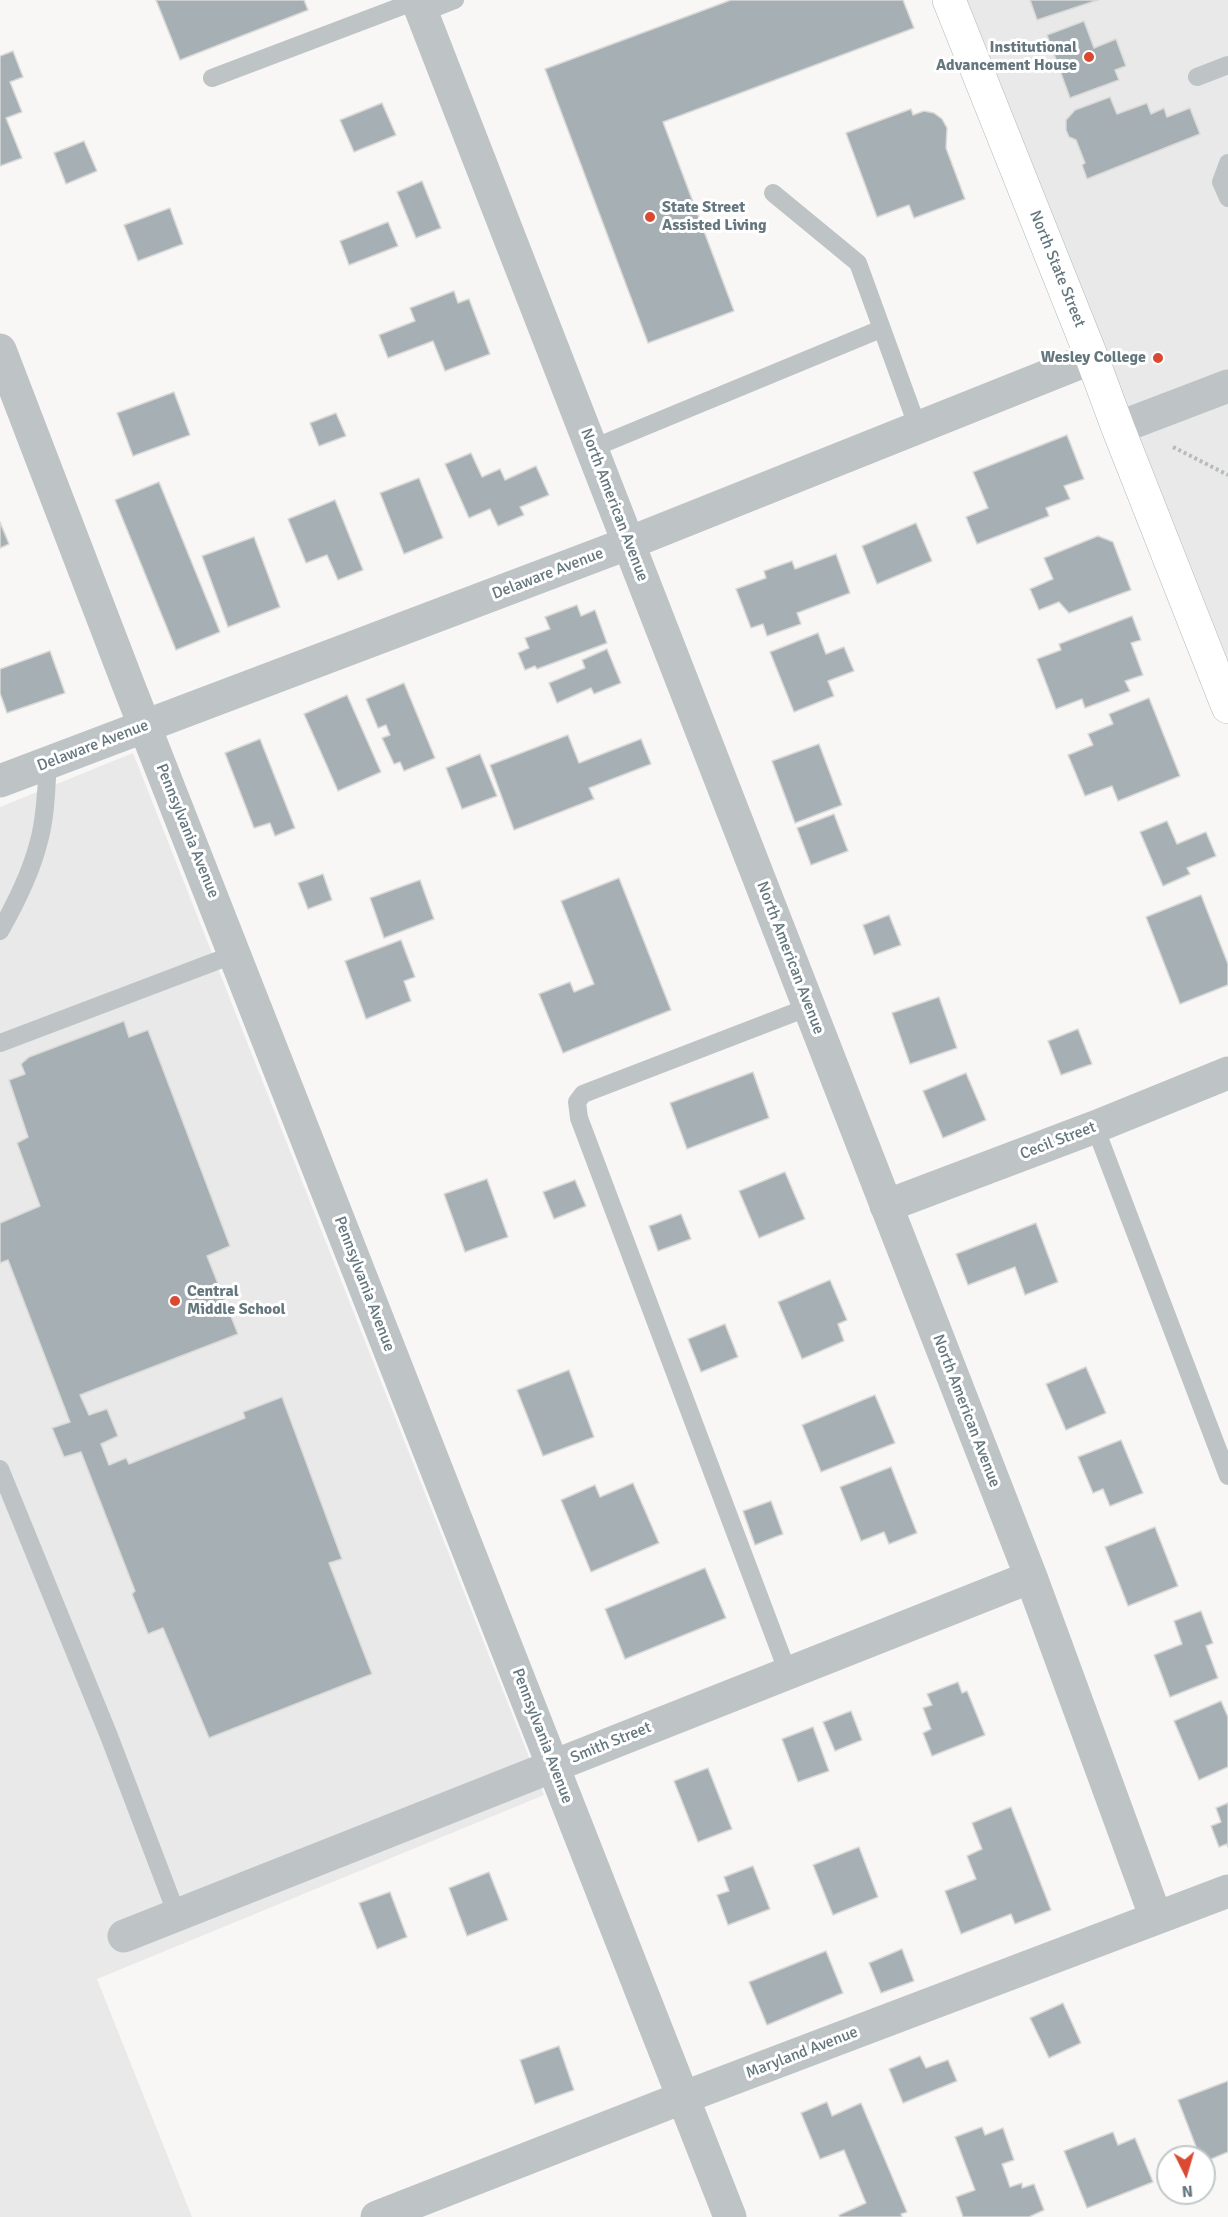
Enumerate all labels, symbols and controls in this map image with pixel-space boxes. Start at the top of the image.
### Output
place label: Institutional Advancement House [936,38,1077,76]
marker: Institutional Advancement House [1082,50,1096,64]
place label: State Street Assisted Living [662,198,766,236]
street label: North State Street [1025,208,1089,330]
marker: State Street Assisted Living [643,210,657,224]
place label: Wesley College [1041,348,1146,368]
marker: Wesley College [1151,351,1165,365]
street label: North American Avenue [576,426,652,584]
street label: Delaware Avenue [490,544,606,604]
street label: Delaware Avenue [35,716,151,776]
street label: Pennsylvania Avenue [151,761,223,901]
street label: North American Avenue [752,879,828,1037]
street label: Cecil Street [1017,1118,1099,1164]
street label: Pennsylvania Avenue [329,1214,399,1354]
place label: Central Middle School [187,1282,286,1320]
marker: Central Middle School [168,1294,182,1308]
street label: North American Avenue [928,1332,1004,1490]
street label: Pennsylvania Avenue [507,1666,577,1806]
street label: Smith Street [568,1718,654,1768]
street label: Maryland Avenue [743,2023,861,2083]
north arrow [1156,2145,1216,2205]
text: N [1181,2180,1194,2201]

